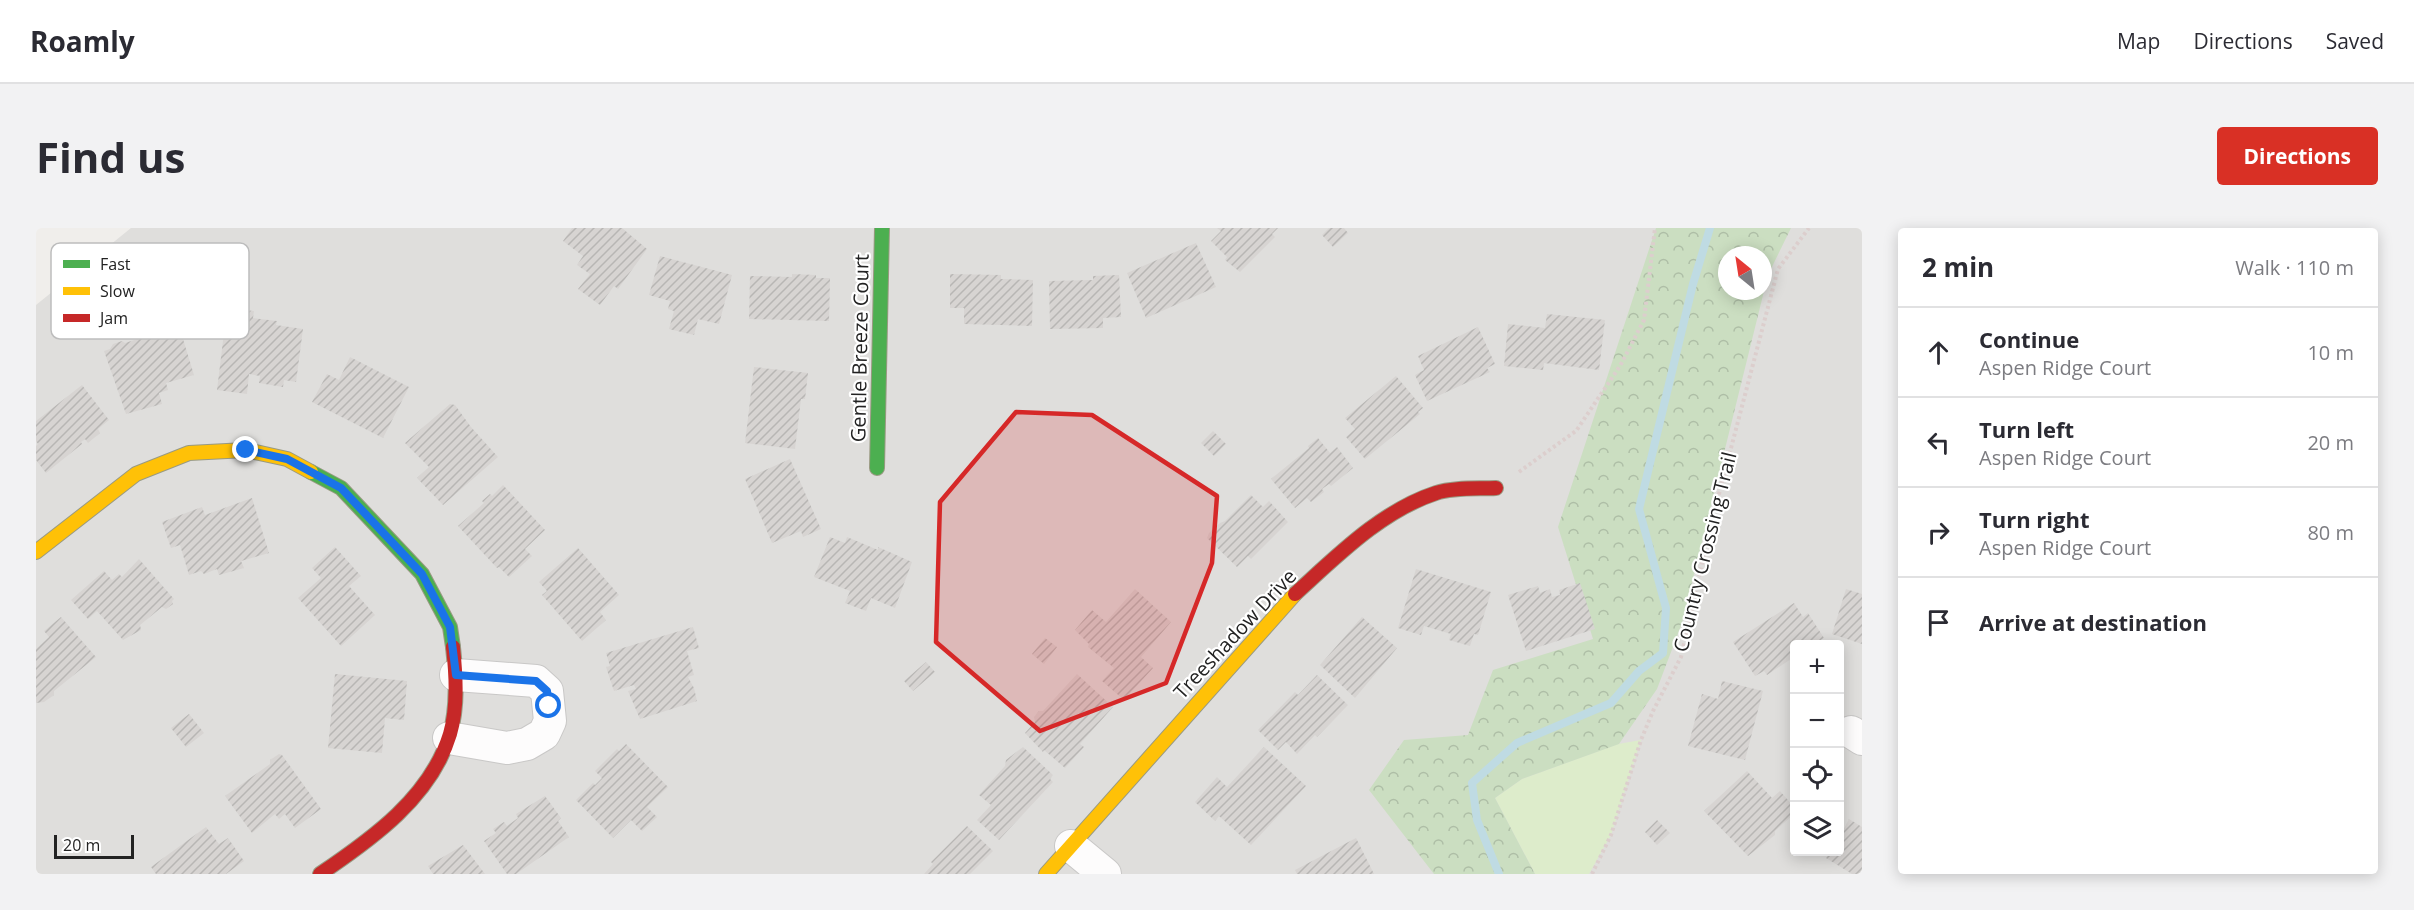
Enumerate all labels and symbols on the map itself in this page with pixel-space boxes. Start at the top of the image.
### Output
legend [51,243,249,339]
north arrow [1718,246,1772,300]
text: Fast [100,253,131,275]
street label: Gentle Breeze Court [844,254,875,442]
text: Slow [100,280,135,302]
text: Jam [98,307,128,329]
route end [232,436,258,462]
street label: Country Crossing Trail [1667,449,1742,655]
street label: Treeshadow Drive [1167,563,1302,704]
route start [535,692,561,718]
scale bar [54,832,134,860]

